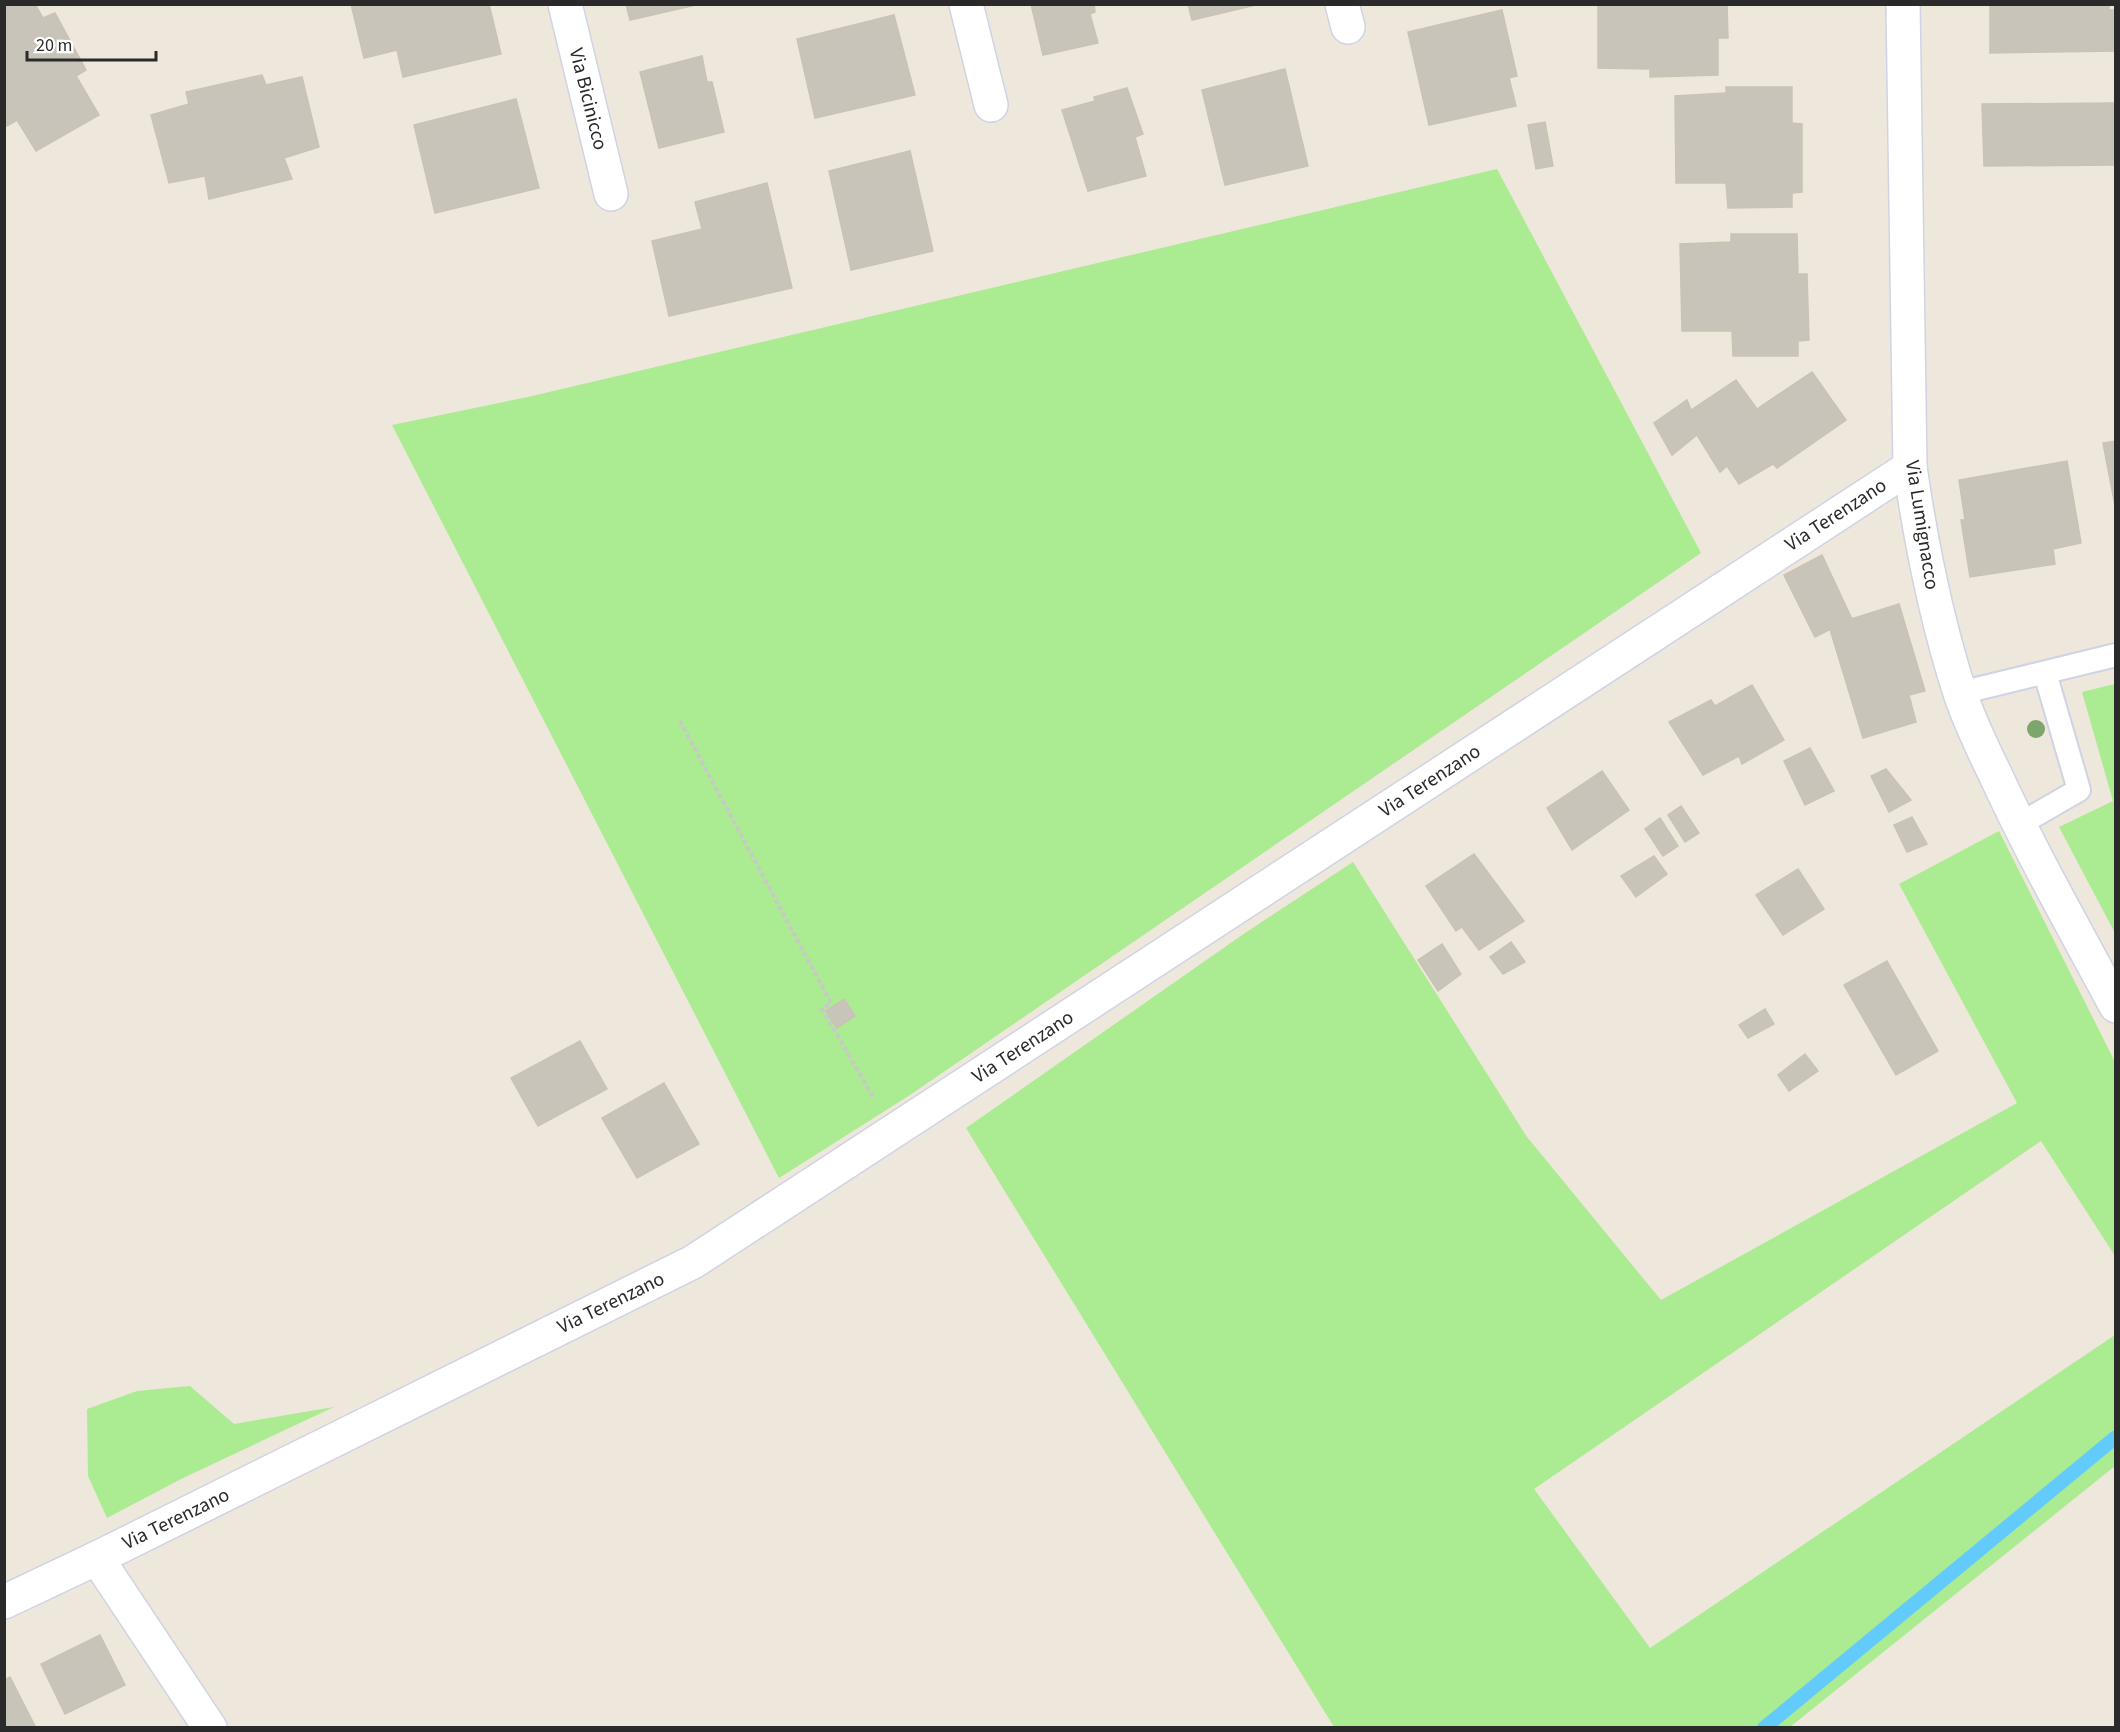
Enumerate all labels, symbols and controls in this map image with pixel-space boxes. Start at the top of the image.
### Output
scale bar [27,24,156,62]
text: 20 m [36,33,72,58]
street label: Via Bicinicco [562,45,614,153]
street label: Via Lumignacco [1898,458,1946,592]
street label: Via Terenzano [1780,472,1892,558]
street label: Via Terenzano [1374,738,1486,824]
street label: Via Terenzano [967,1004,1079,1090]
street label: Via Terenzano [553,1265,669,1341]
street label: Via Terenzano [118,1481,234,1557]

